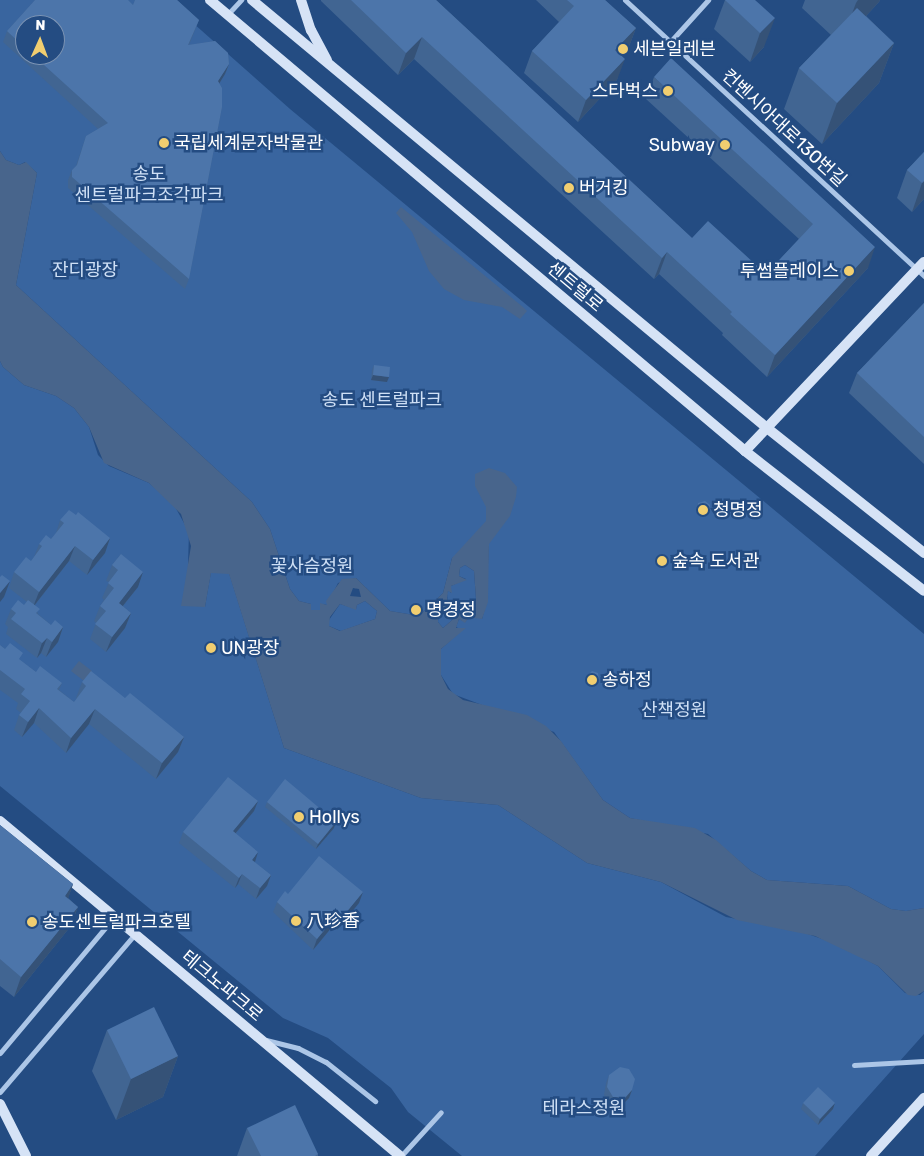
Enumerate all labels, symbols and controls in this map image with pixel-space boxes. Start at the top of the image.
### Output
north arrow [15,15,65,65]
text: N [35,17,46,34]
place label: 세븐일레븐 [633,38,716,60]
marker: 세븐일레븐 [617,43,629,55]
street label: 컨벤시아대로130번길 [717,65,851,191]
place label: 스타벅스 [592,80,658,102]
marker: 스타벅스 [662,85,674,97]
place label: 국립세계문자박물관 [174,132,323,154]
place label: Subway [649,134,715,156]
marker: 국립세계문자박물관 [158,137,170,149]
marker: Subway [719,139,731,151]
park label: 송도 센트럴파크조각파크 [74,164,224,206]
place label: 버거킹 [579,177,629,199]
marker: 버거킹 [563,182,575,194]
street label: 센트럴로 [543,257,607,317]
park label: 잔디광장 [52,259,118,281]
place label: 투썸플레이스 [740,260,839,282]
marker: 투썸플레이스 [843,265,855,277]
park label: 송도 센트럴파크 [322,389,442,411]
place label: 청명정 [713,499,763,521]
marker: 청명정 [697,504,709,516]
place label: 숲속 도서관 [672,550,759,572]
park label: 꽃사슴정원 [271,555,353,577]
marker: 숲속 도서관 [656,555,668,567]
place label: 명경정 [426,599,476,621]
marker: 명경정 [410,604,422,616]
place label: UN광장 [221,637,279,659]
marker: UN광장 [205,642,217,654]
place label: 송하정 [602,669,652,691]
marker: 송하정 [586,674,598,686]
park label: 산책정원 [641,699,707,721]
place label: Hollys [309,806,360,828]
marker: Hollys [293,811,305,823]
place label: 八珍香 [306,910,360,932]
place label: 송도센트럴파크호텔 [42,911,191,933]
marker: 八珍香 [290,915,302,927]
marker: 송도센트럴파크호텔 [26,916,38,928]
street label: 테크노파크로 [177,946,267,1026]
park label: 테라스정원 [543,1097,625,1119]

